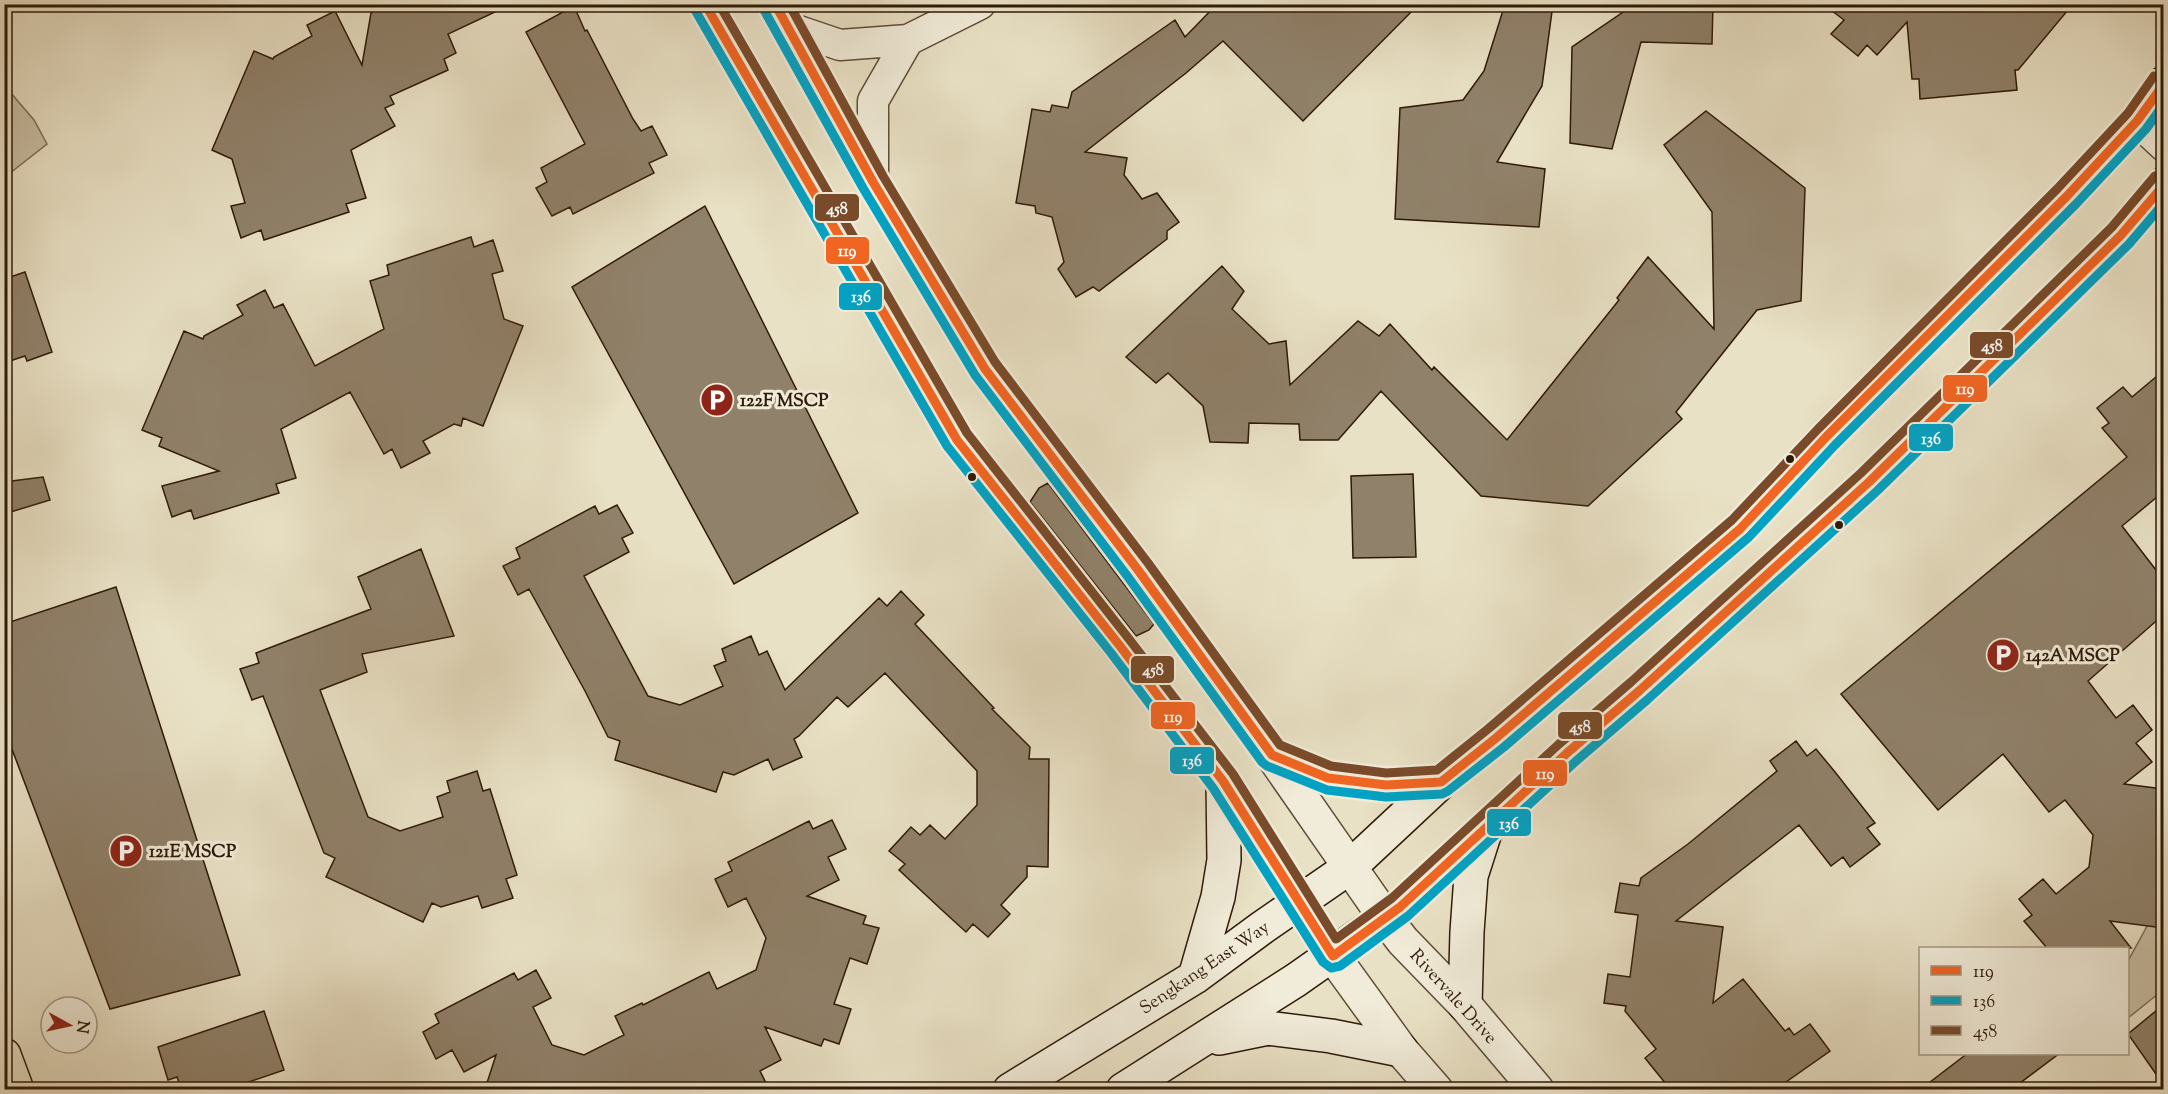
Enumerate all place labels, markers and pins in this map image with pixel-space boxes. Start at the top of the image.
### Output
parking icon: 122F MSCP [699,382,735,418]
place label: 122F MSCP [740,389,828,415]
unlabelled marker [1784,453,1796,465]
unlabelled marker [966,471,978,483]
unlabelled marker [1833,519,1845,531]
parking icon: 142A MSCP [1985,637,2021,673]
place label: 142A MSCP [2026,644,2120,670]
parking icon: 121E MSCP [108,833,144,869]
place label: 121E MSCP [149,840,236,866]

